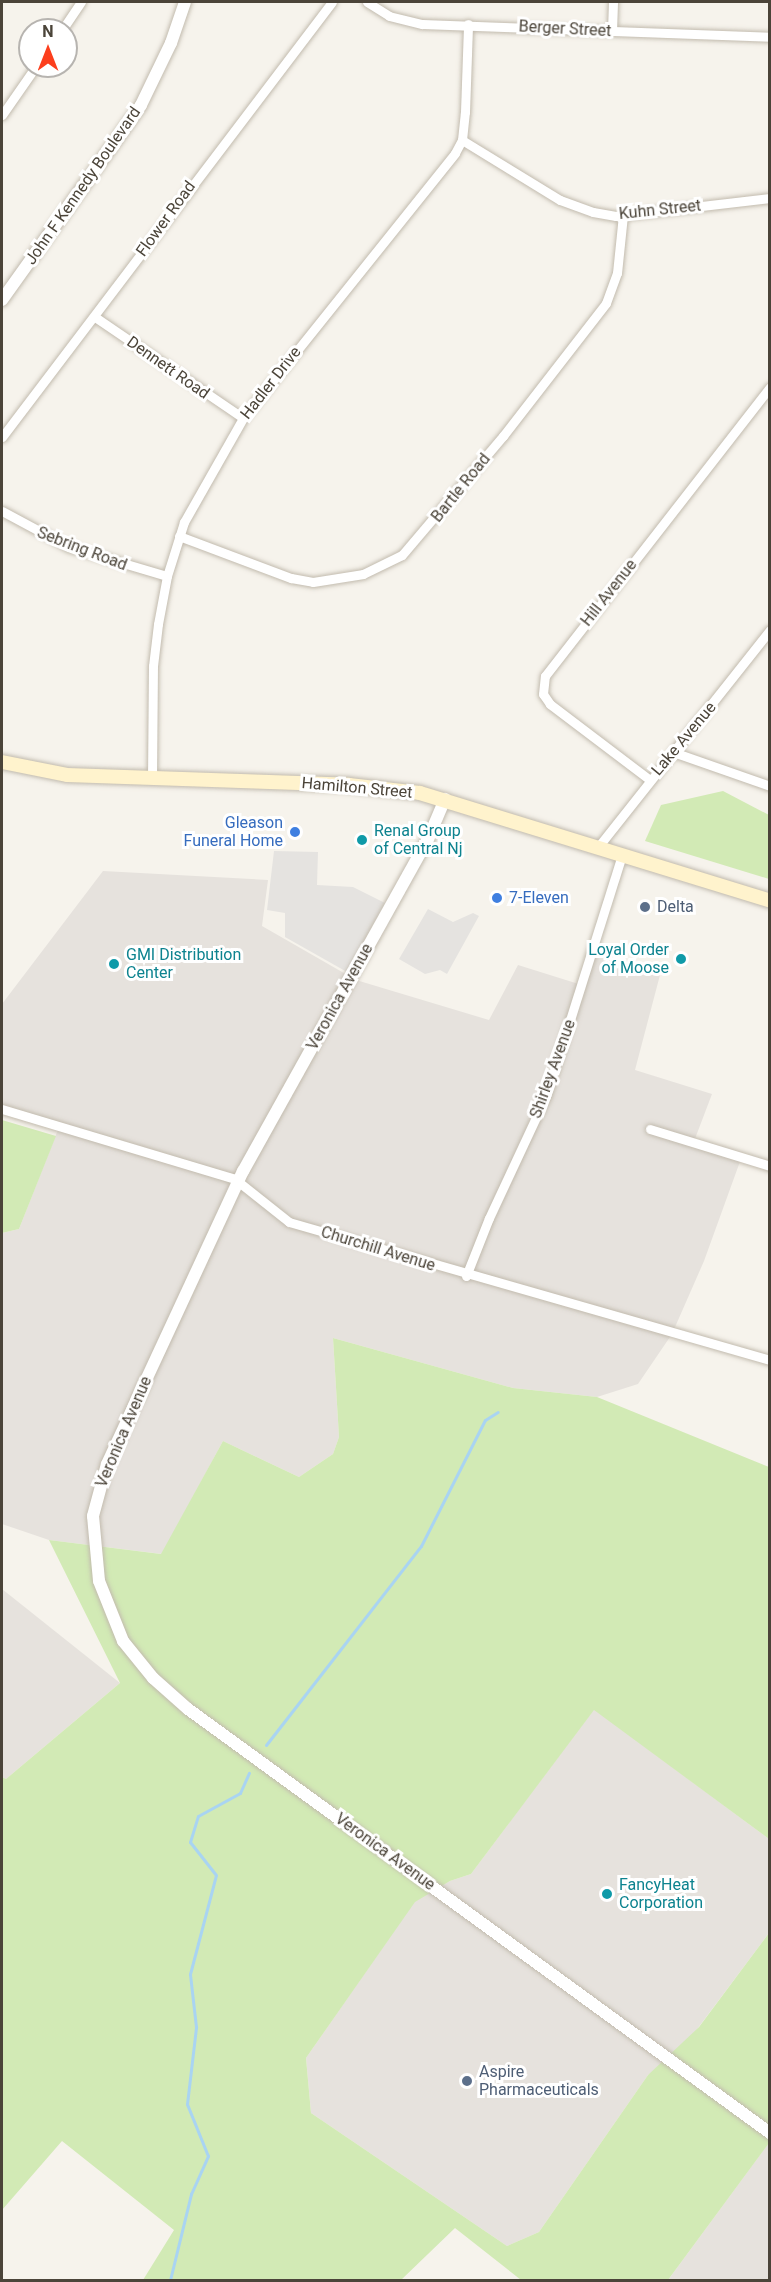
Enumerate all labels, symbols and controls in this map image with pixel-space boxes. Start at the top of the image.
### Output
street label: Berger Street [518,17,612,41]
north arrow [18,18,78,78]
text: N [42,22,54,41]
street label: John F Kennedy Boulevard [21,103,145,269]
street label: Flower Road [132,178,200,260]
street label: Kuhn Street [618,196,702,224]
street label: Dennett Road [123,333,213,403]
street label: Hadler Drive [237,343,305,423]
street label: Bartle Road [427,450,495,526]
street label: Sebring Road [34,523,130,575]
street label: Hill Avenue [577,556,641,630]
street label: Lake Avenue [648,698,720,780]
street label: Hamilton Street [301,774,413,802]
place label: Gleason Funeral Home [183,813,283,851]
place label: Renal Group of Central Nj [374,821,463,859]
marker: Gleason Funeral Home [288,825,302,839]
marker: Renal Group of Central Nj [355,833,369,847]
place label: 7-Eleven [509,888,569,908]
marker: 7-Eleven [490,891,504,905]
place label: Delta [657,897,694,917]
marker: Delta [638,900,652,914]
street label: Veronica Avenue [303,940,377,1054]
place label: Loyal Order of Moose [588,940,669,978]
place label: GMI Distribution Center [126,945,241,983]
marker: Loyal Order of Moose [674,952,688,966]
marker: GMI Distribution Center [107,957,121,971]
street label: Shirley Avenue [526,1017,580,1121]
street label: Churchill Avenue [319,1223,437,1275]
street label: Veronica Avenue [92,1374,156,1490]
street label: Veronica Avenue [331,1809,439,1895]
place label: FancyHeat Corporation [619,1875,703,1913]
marker: FancyHeat Corporation [600,1887,614,1901]
place label: Aspire Pharmaceuticals [479,2062,599,2100]
marker: Aspire Pharmaceuticals [460,2074,474,2088]

